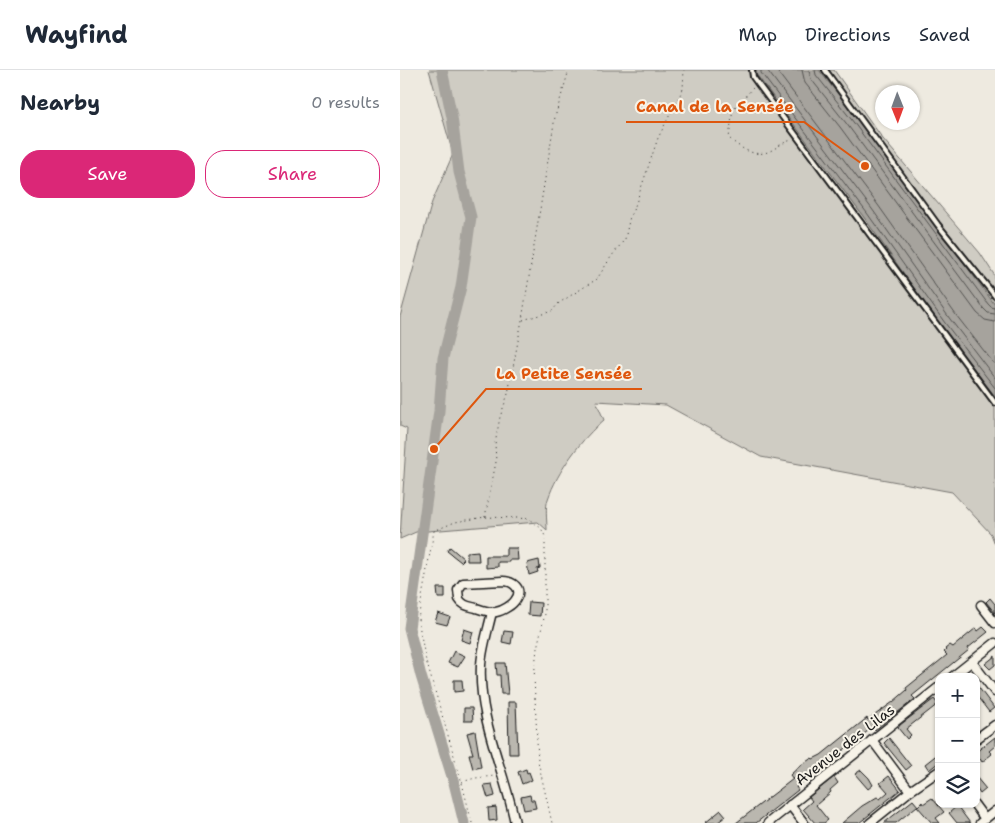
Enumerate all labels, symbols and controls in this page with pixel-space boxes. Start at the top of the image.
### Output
text: Wayfind [25,19,128,51]
text: Map [739,23,777,47]
text: Directions [805,23,891,47]
text: Saved [919,23,970,47]
north arrow [875,85,920,130]
text: Nearby [20,89,100,117]
callout: Canal de la Sensée [626,91,804,122]
text: 0 results [311,92,380,113]
text: Canal de la Sensée [636,96,794,117]
button: Save [20,150,195,198]
button: Share [205,150,380,198]
callout: La Petite Sensée [486,358,642,389]
text: La Petite Sensée [496,363,632,384]
map controls [935,673,980,808]
button: + [935,673,980,718]
street label: Avenue des Lilas [791,700,899,790]
button: − [935,718,980,763]
button: layers [935,763,980,808]

